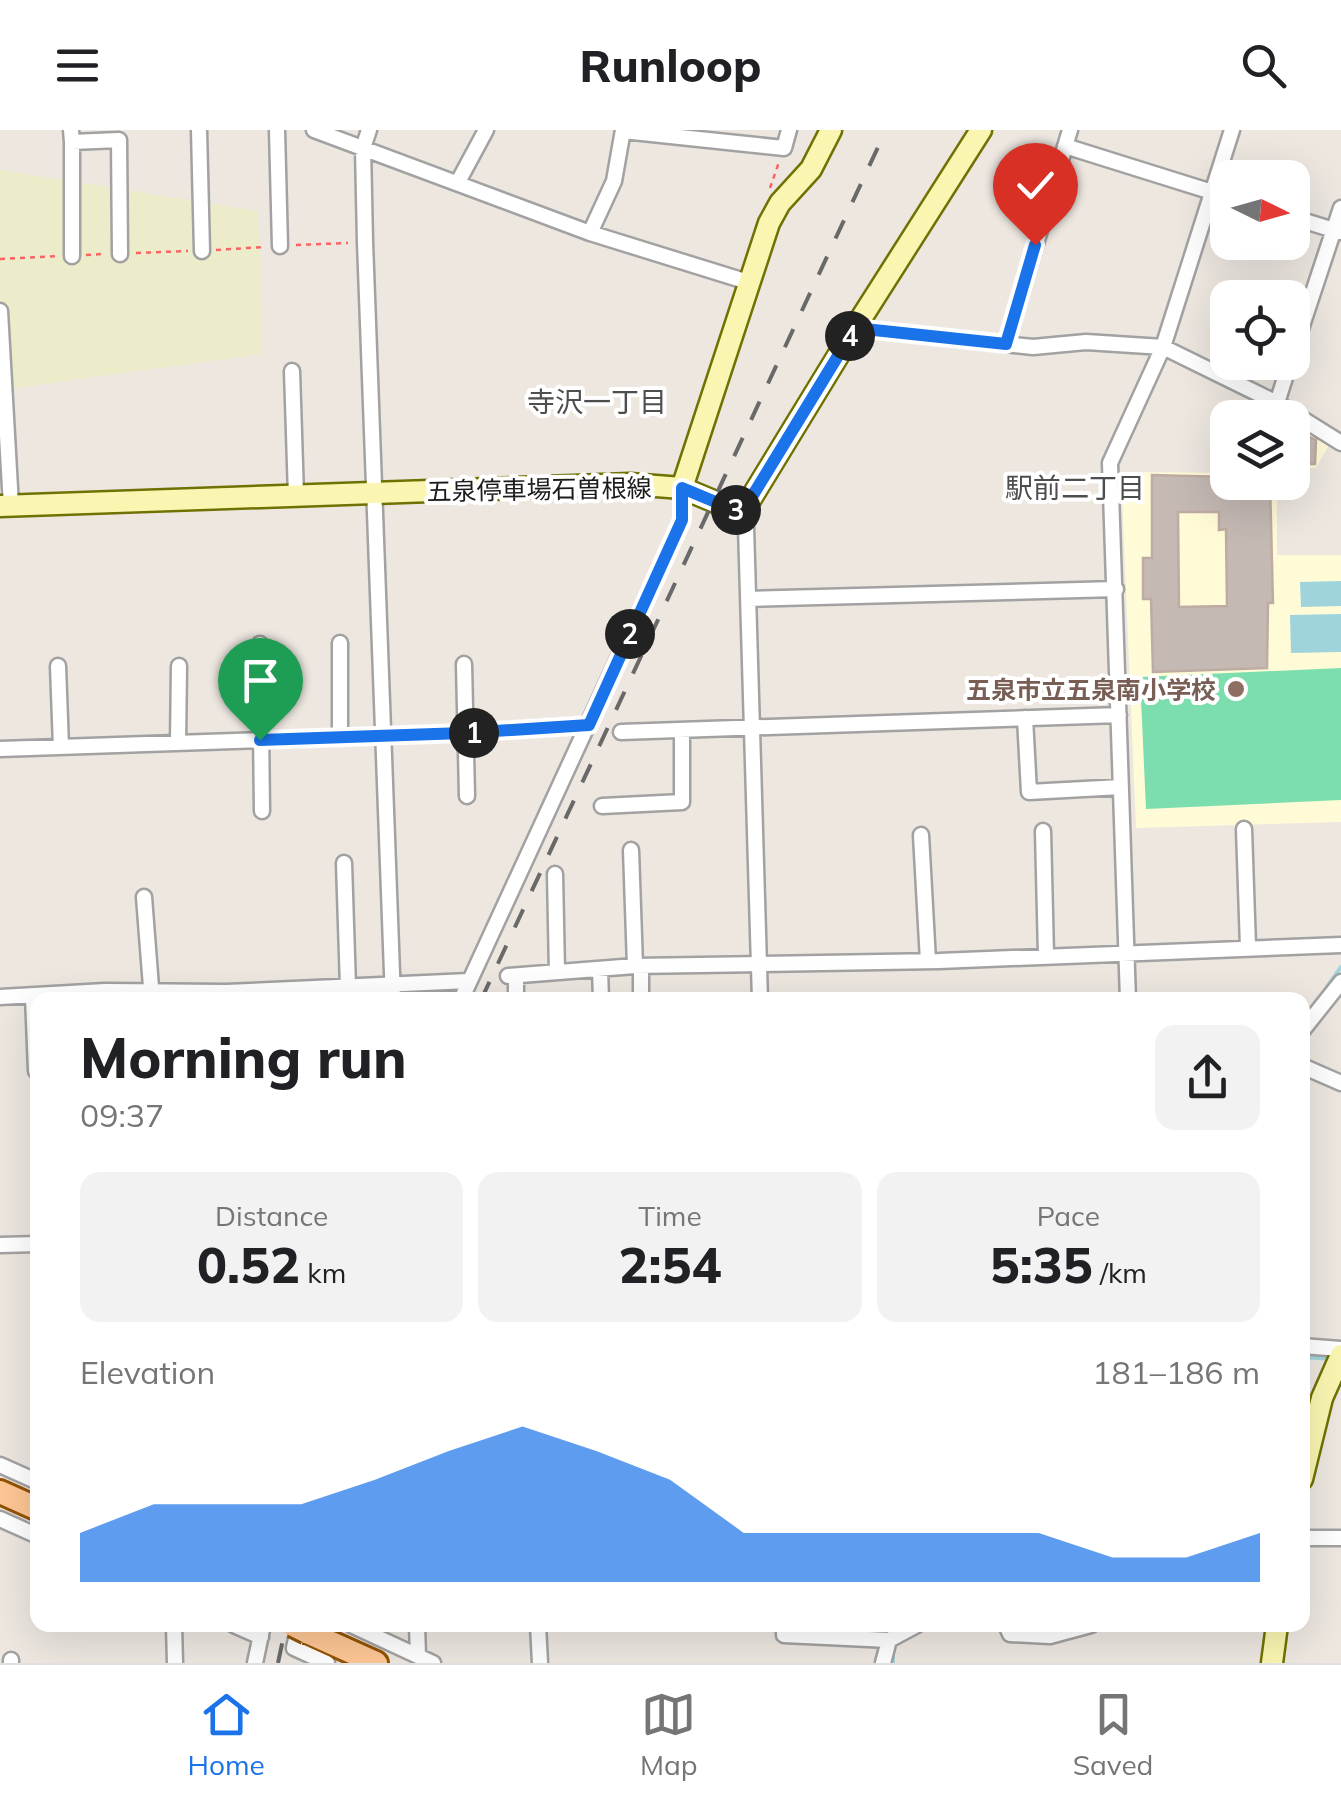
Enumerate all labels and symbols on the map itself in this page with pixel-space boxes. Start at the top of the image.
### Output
pin [993,143,1078,246]
north arrow [1210,160,1310,260]
pin: 4 [825,311,875,361]
district label: 寺沢一丁目 [527,384,667,419]
district label: 駅前二丁目 [1005,470,1145,505]
street label: 五泉停車場石曽根線 [426,472,652,506]
pin: 3 [711,485,761,535]
pin: 2 [605,609,655,659]
pin [218,638,303,741]
place label: 五泉市立五泉南小学校 [966,674,1216,705]
marker: 五泉市立五泉南小学校 [1225,678,1247,700]
pin: 1 [449,708,499,758]

